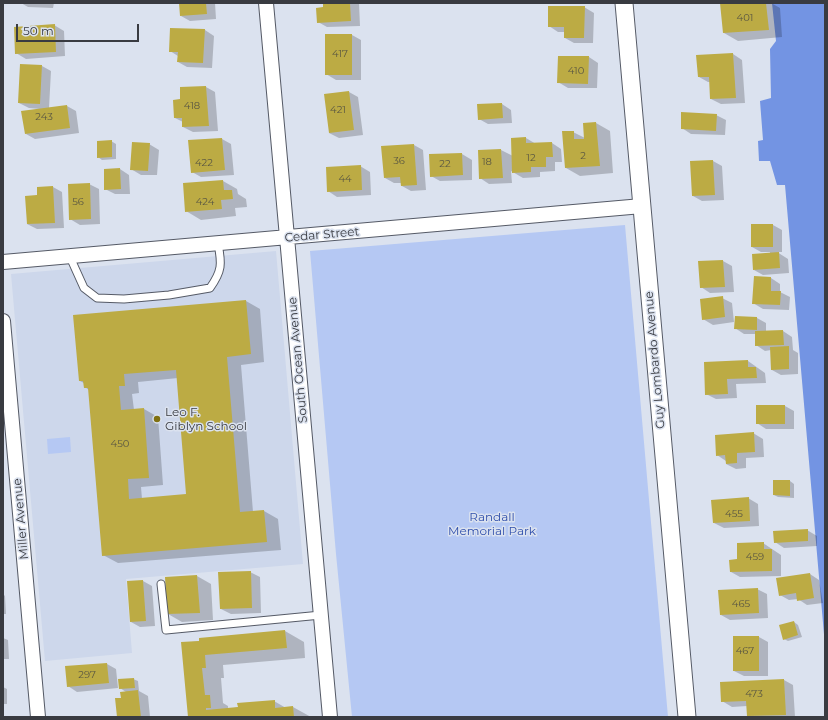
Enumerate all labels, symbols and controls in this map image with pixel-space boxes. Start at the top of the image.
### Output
house number: 401 [737,12,753,24]
scale bar [18,16,141,42]
text: 50 m [23,23,54,38]
house number: 417 [332,48,348,60]
house number: 410 [568,65,584,77]
house number: 418 [184,100,200,112]
house number: 421 [330,104,346,116]
house number: 243 [35,111,53,123]
house number: 2 [580,150,586,162]
house number: 12 [526,152,536,164]
house number: 36 [393,155,405,167]
house number: 18 [482,156,492,168]
house number: 422 [195,157,213,169]
house number: 22 [439,158,451,170]
house number: 44 [338,173,352,185]
house number: 56 [72,196,84,208]
house number: 424 [196,196,214,208]
street label: Cedar Street [284,225,360,245]
street label: Guy Lombardo Avenue [642,291,668,429]
street label: South Ocean Avenue [285,296,311,424]
place label: Leo F. Giblyn School [165,405,247,433]
marker: Leo F. Giblyn School [152,414,162,424]
house number: 450 [111,438,129,450]
street label: Miller Avenue [10,478,32,560]
house number: 455 [725,508,743,520]
park label: Randall Memorial Park [448,510,536,538]
house number: 459 [746,551,764,563]
house number: 465 [732,598,750,610]
house number: 467 [736,645,754,657]
house number: 297 [78,669,96,681]
house number: 473 [745,688,763,700]

